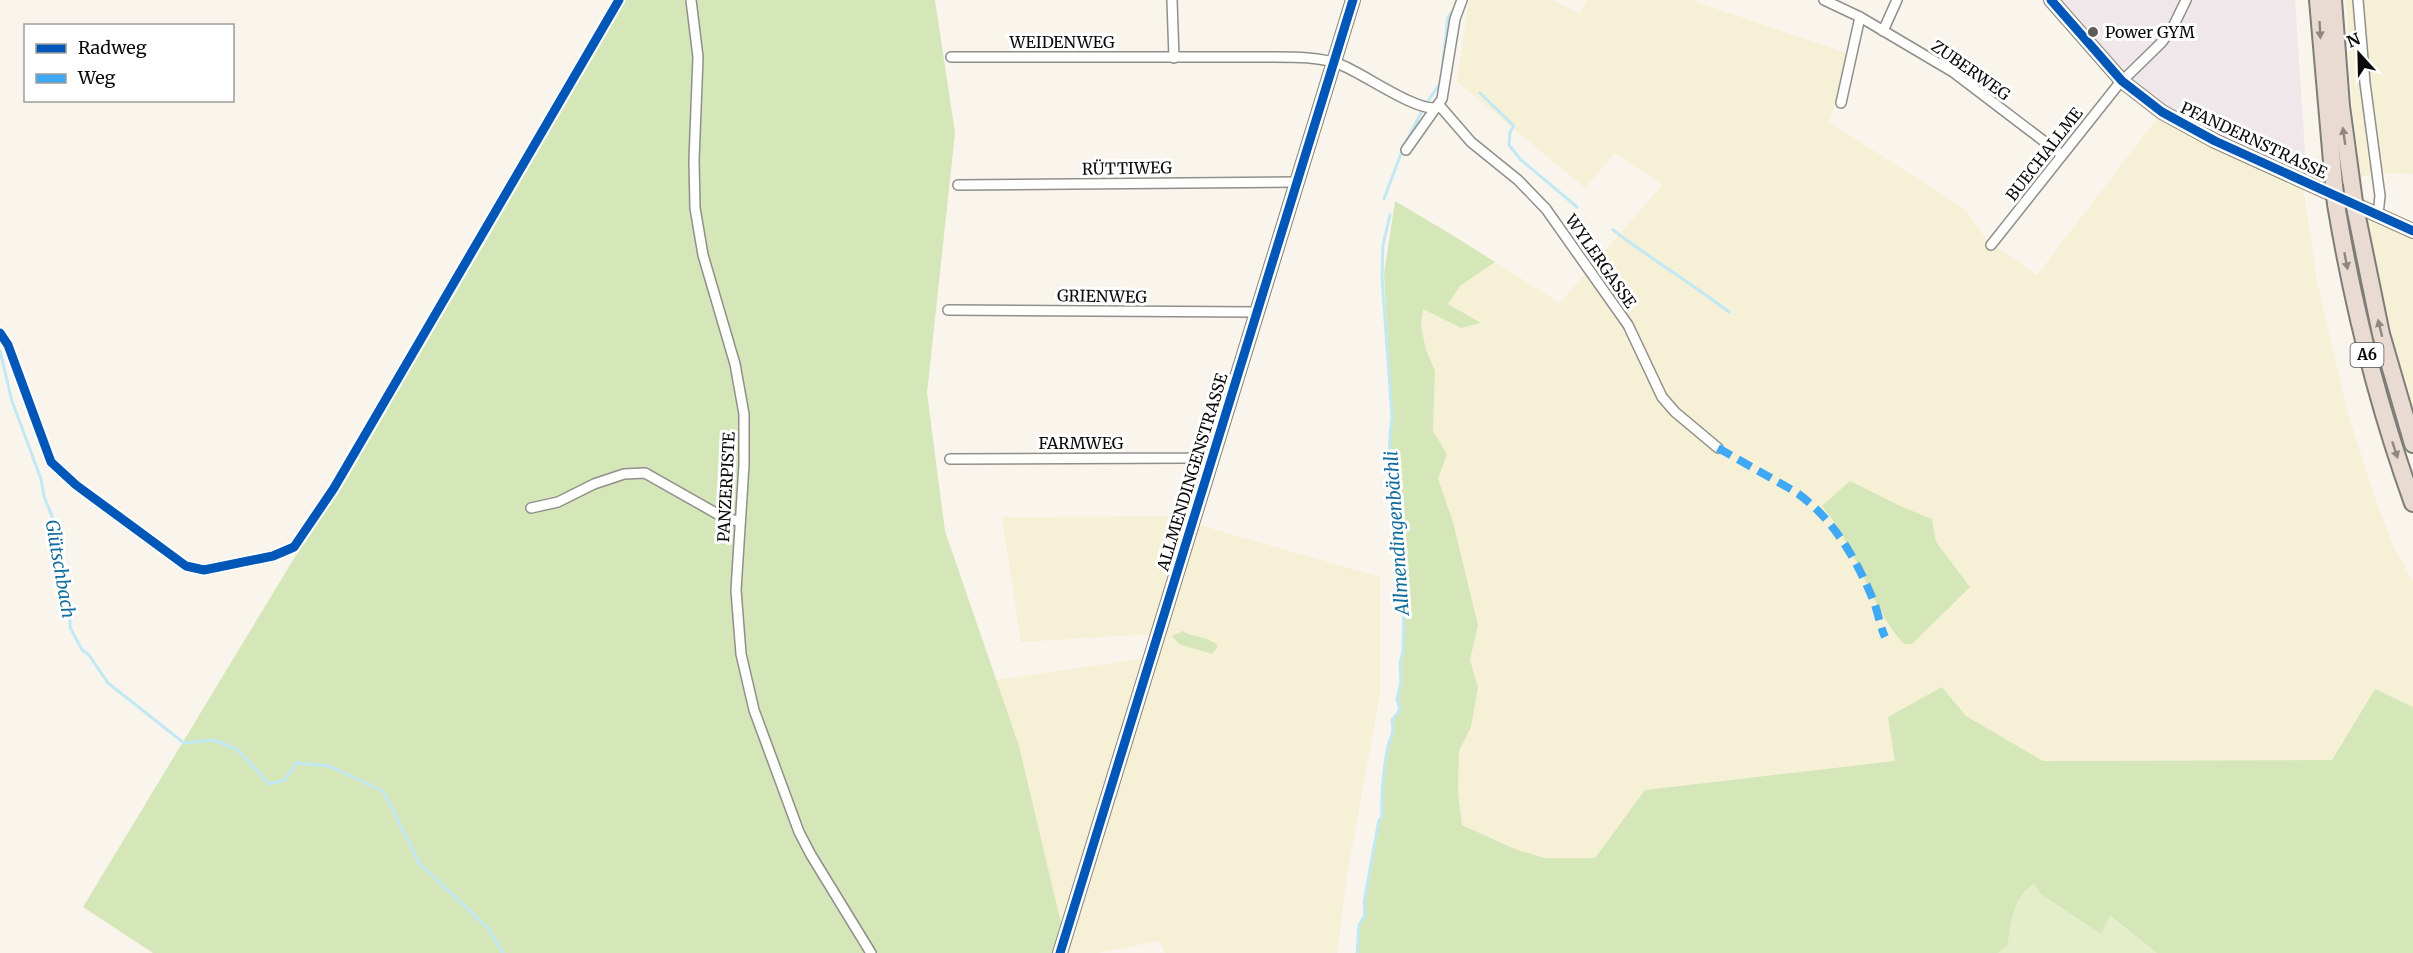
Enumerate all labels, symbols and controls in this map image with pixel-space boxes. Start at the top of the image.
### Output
one-way arrow [2316,21,2325,40]
place label: Power GYM [2105,22,2195,42]
legend [24,24,234,102]
north arrow [2329,24,2389,84]
marker: Power GYM [2086,25,2100,39]
text: N [2344,28,2363,52]
street label: WEIDENWEG [1008,32,1115,52]
text: Radweg [78,36,147,59]
street label: ZUBERWEG [1928,36,2015,105]
text: Weg [77,66,116,89]
street label: PFANDERNSTRASSE [2177,97,2331,183]
street label: BUECHALLME [2001,103,2087,205]
one-way arrow [2340,126,2349,145]
street label: RÜTTIWEG [1082,157,1173,179]
street label: WYLERGASSE [1561,209,1641,312]
one-way arrow [2342,252,2351,271]
street label: GRIENWEG [1057,285,1147,307]
one-way arrow [2374,318,2384,337]
road number: A6 [2350,343,2384,367]
street label: ALLMENDINGENSTRASSE [1152,370,1232,574]
street label: PANZERPISTE [713,430,739,543]
street label: FARMWEG [1039,433,1124,453]
one-way arrow [2390,441,2400,459]
water label: Allmendingenbächli [1379,450,1414,618]
water label: Glütschbach [41,518,80,620]

